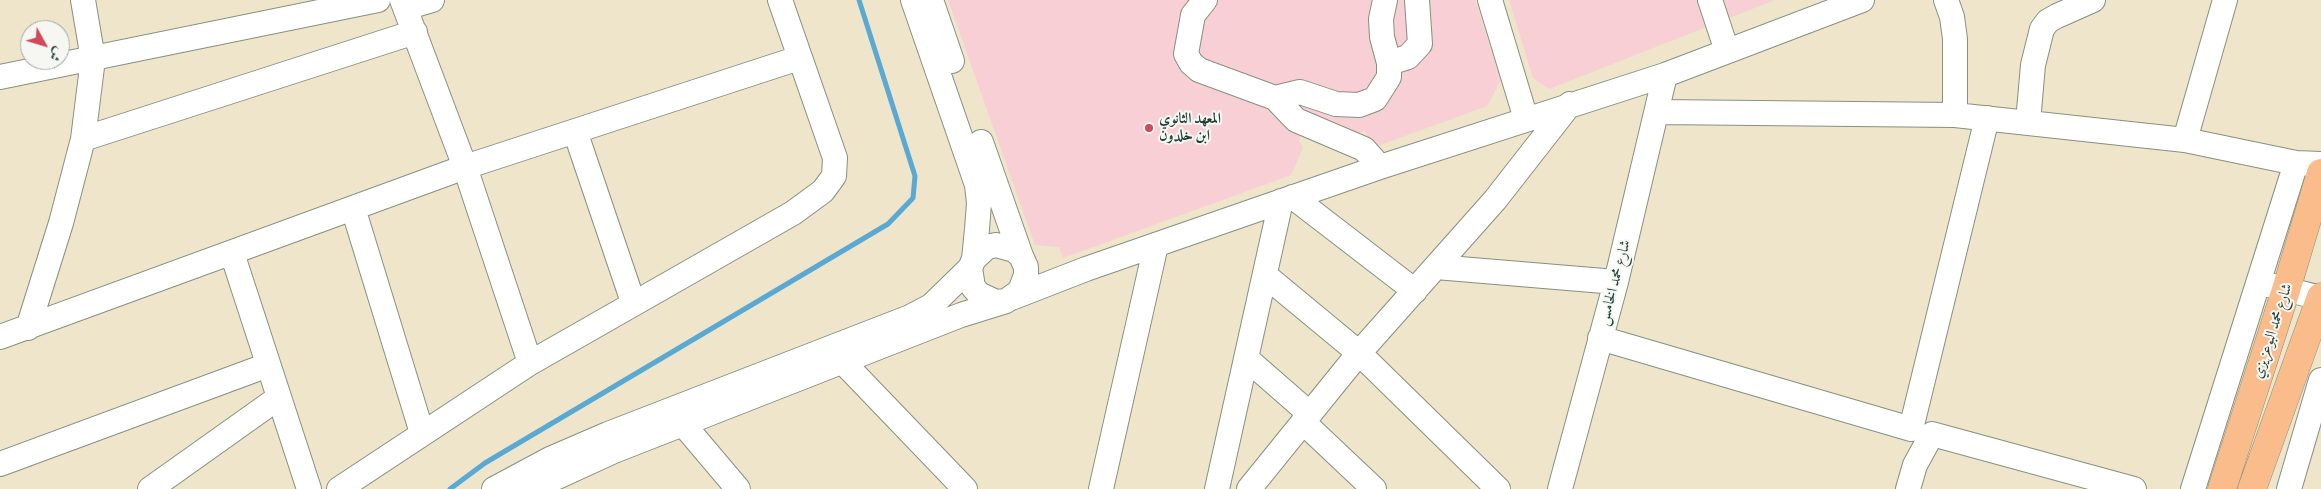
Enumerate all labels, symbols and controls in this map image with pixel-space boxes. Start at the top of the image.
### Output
north arrow [20,20,70,70]
text: ش [45,43,68,65]
place label: المعهد الثانوي ابن خلدون [1159,110,1221,145]
marker: المعهد الثانوي ابن خلدون [1143,122,1155,134]
street label: شارع محمد الخامس [1595,238,1635,328]
street label: شارع محمد البوعزيزي [2249,281,2297,381]

